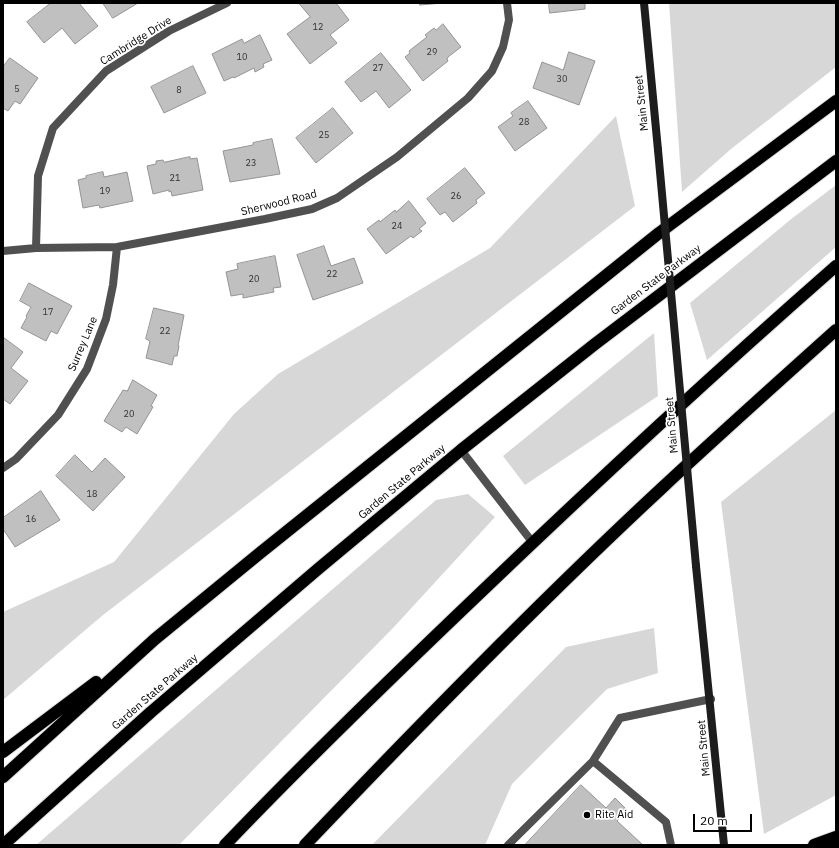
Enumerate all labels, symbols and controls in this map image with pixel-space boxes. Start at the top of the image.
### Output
street label: Cambridge Drive [98,14,174,68]
house number: 12 [313,22,323,32]
house number: 29 [427,47,437,57]
house number: 10 [237,52,247,62]
house number: 27 [373,63,383,73]
house number: 30 [557,74,567,84]
street label: Main Street [632,74,652,132]
house number: 5 [14,84,20,94]
house number: 8 [176,85,182,95]
house number: 28 [519,117,529,127]
house number: 25 [319,130,329,140]
house number: 23 [246,158,256,168]
house number: 21 [170,173,180,183]
house number: 19 [100,186,110,196]
street label: Sherwood Road [240,187,318,219]
house number: 26 [451,191,461,201]
house number: 24 [392,221,402,231]
street label: Garden State Parkway [608,242,704,318]
house number: 22 [327,269,337,279]
house number: 20 [249,274,259,284]
house number: 17 [43,307,53,317]
street label: Surrey Lane [66,315,100,373]
house number: 22 [160,326,170,336]
street label: Main Street [663,396,681,454]
house number: 20 [124,409,134,419]
street label: Garden State Parkway [356,442,448,522]
house number: 18 [87,489,97,499]
house number: 16 [26,514,36,524]
street label: Garden State Parkway [109,651,201,733]
street label: Main Street [695,719,713,777]
scale bar [695,806,754,832]
place label: Rite Aid [595,808,633,822]
marker: Rite Aid [582,810,592,820]
text: 20 m [700,813,728,828]

